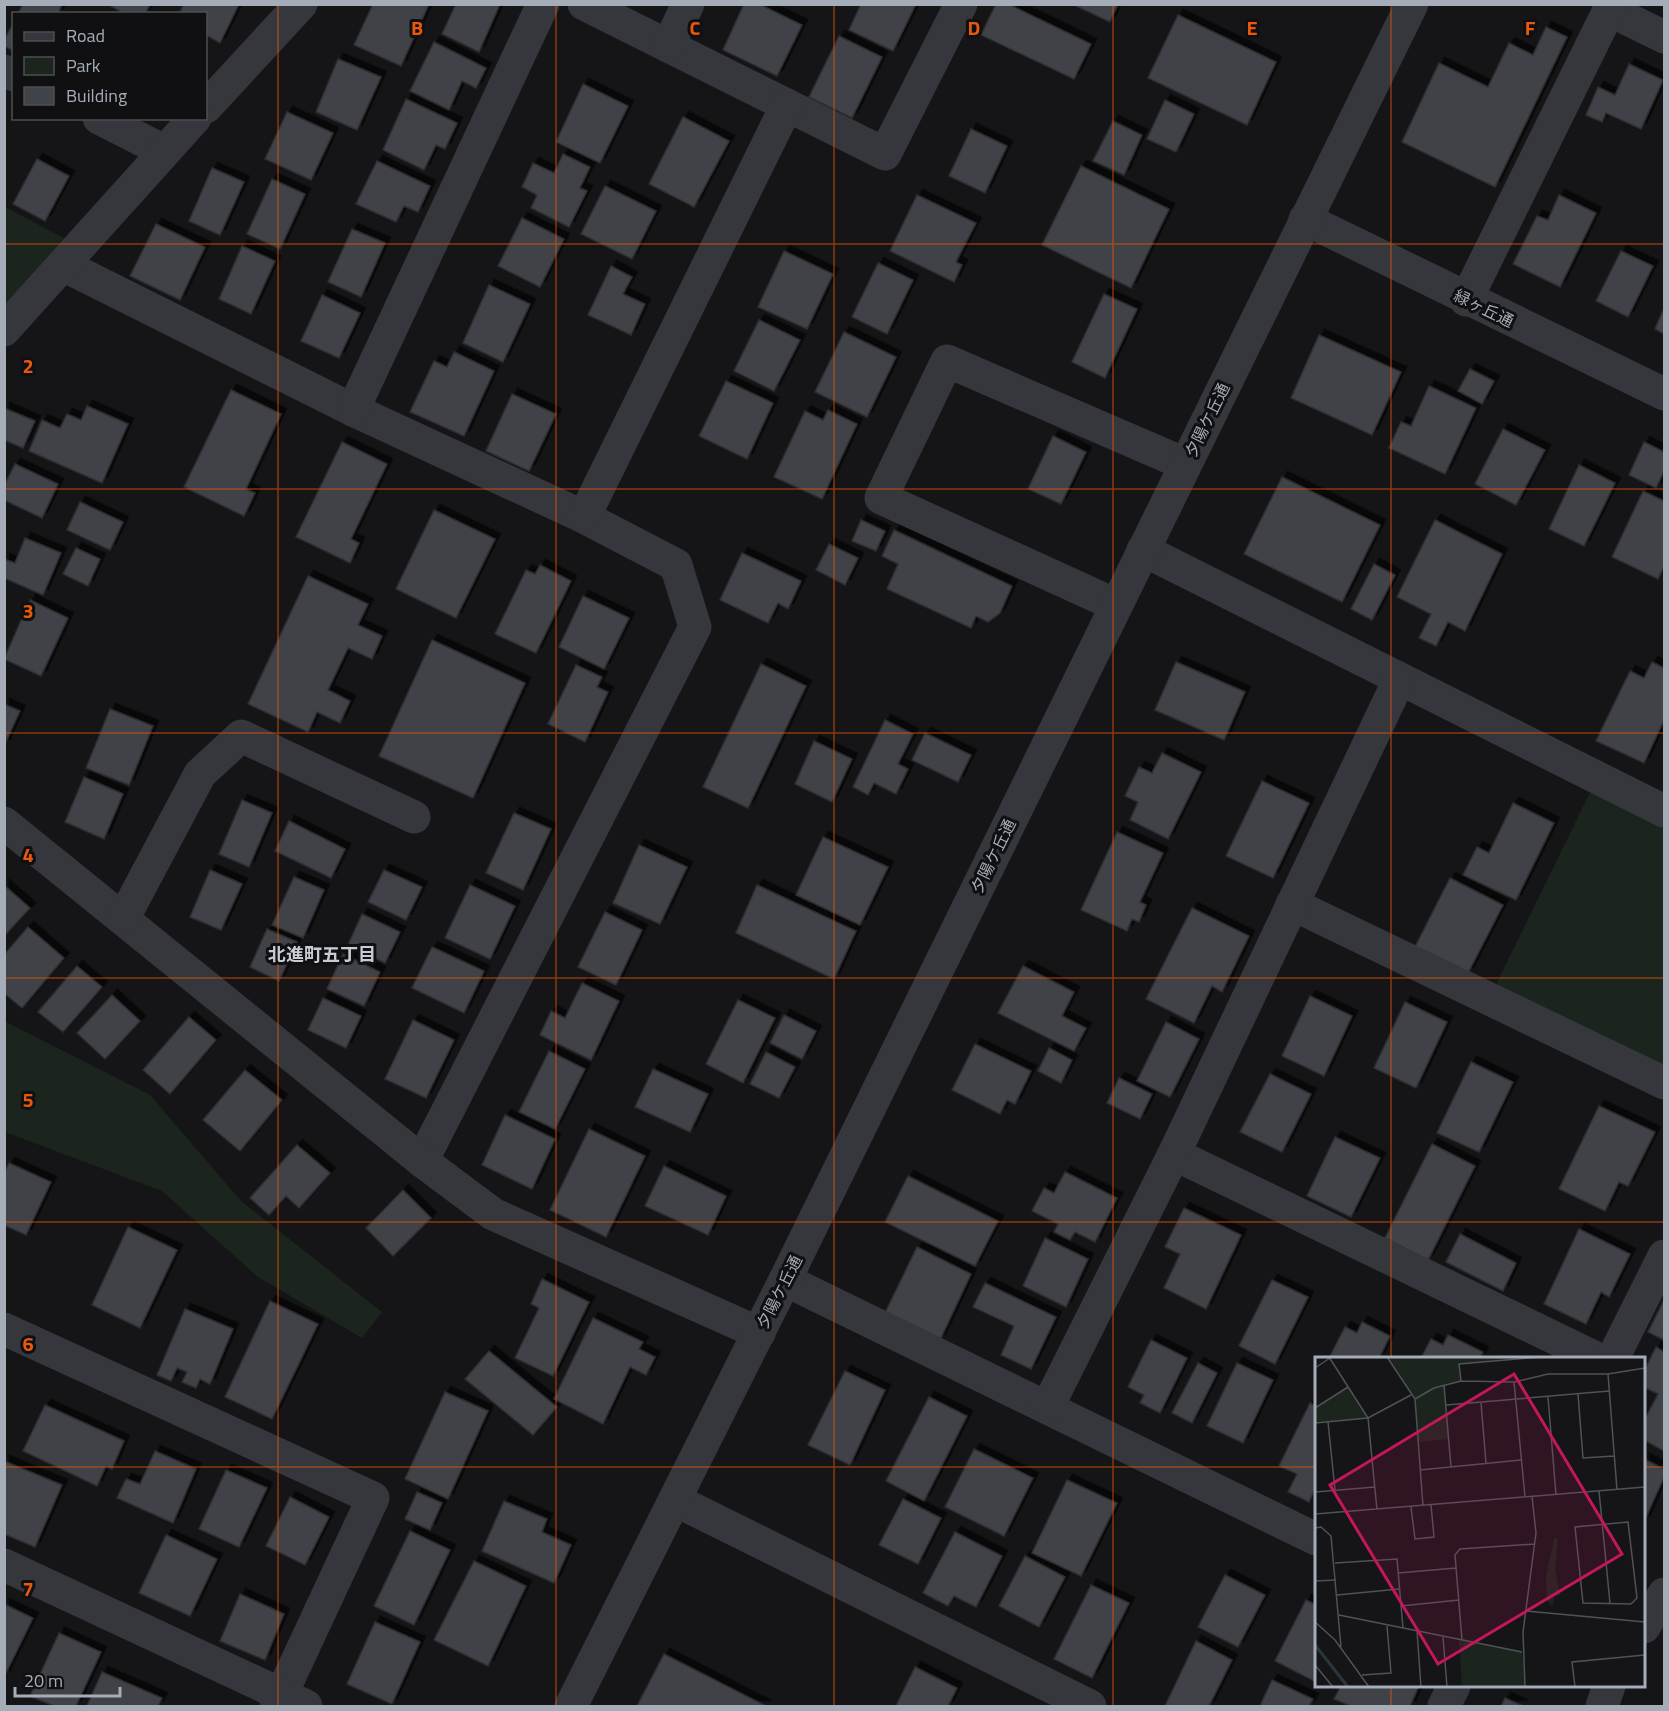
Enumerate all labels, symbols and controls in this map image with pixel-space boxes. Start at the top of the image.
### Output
legend [12,12,207,120]
text: B [411,12,423,43]
text: C [690,12,701,43]
text: D [968,12,980,43]
text: E [1246,12,1258,43]
text: F [1525,12,1536,43]
text: Road [66,22,105,49]
text: Park [66,52,101,79]
text: Building [66,82,127,109]
street label: 緑ヶ丘通 [1450,283,1518,333]
text: 2 [22,350,34,381]
street label: 夕陽ケ丘通 [1179,379,1235,461]
text: 3 [22,595,34,626]
street label: 夕陽ケ丘通 [965,815,1021,897]
text: 4 [22,839,34,870]
district label: 北進町五丁目 [268,941,376,968]
text: 5 [22,1084,34,1115]
street label: 夕陽ケ丘通 [750,1251,808,1333]
text: 6 [22,1328,34,1359]
inset map [1315,1357,1645,1687]
text: 7 [22,1573,34,1604]
scale bar [15,1660,120,1698]
text: 20 m [24,1667,63,1694]

